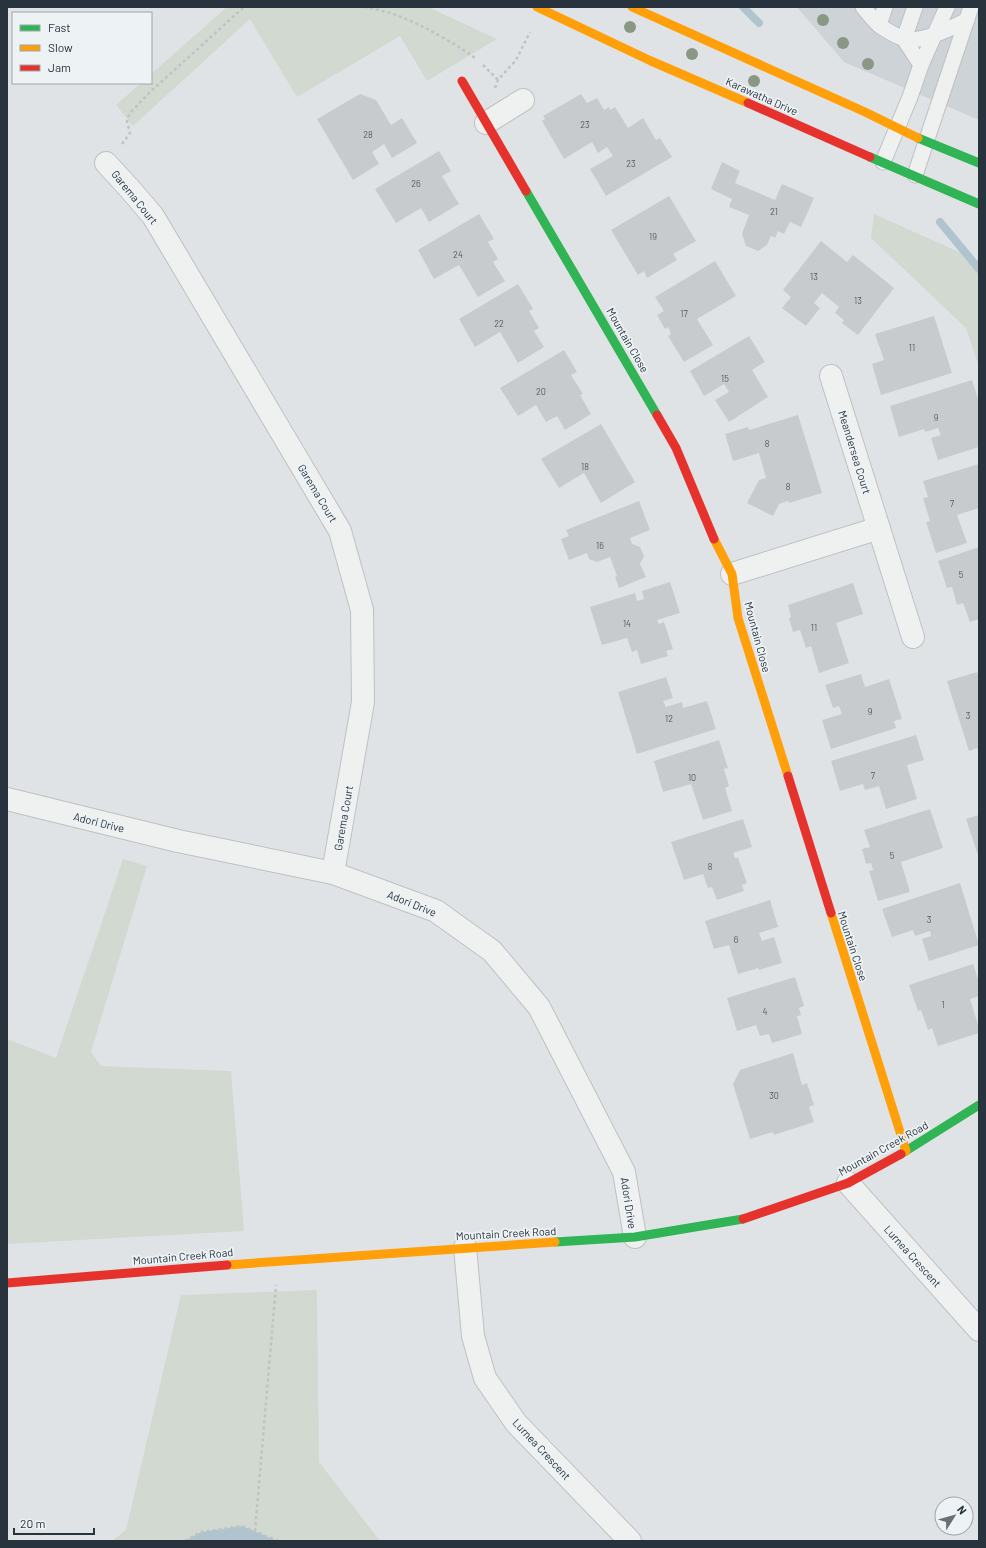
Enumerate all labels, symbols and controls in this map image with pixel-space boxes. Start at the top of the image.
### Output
legend [12,12,152,84]
text: Fast [48,20,71,34]
text: Slow [48,40,73,54]
text: Jam [48,60,71,74]
street label: Karawatha Drive [724,74,800,118]
house number: 23 [580,119,590,130]
house number: 28 [363,129,373,140]
house number: 23 [626,158,636,169]
street label: Garema Court [109,167,161,227]
house number: 26 [411,178,421,189]
house number: 21 [770,206,778,217]
house number: 19 [649,231,657,242]
house number: 24 [453,249,463,260]
house number: 13 [810,271,818,282]
house number: 13 [854,295,862,306]
street label: Mountain Close [604,305,652,375]
house number: 17 [680,308,688,319]
house number: 22 [494,318,504,329]
house number: 11 [909,342,915,353]
house number: 15 [721,373,729,384]
house number: 20 [536,386,546,397]
street label: Meandersea Court [836,409,874,495]
house number: 9 [934,412,939,423]
house number: 8 [765,438,770,449]
street label: Garema Court [295,461,341,525]
house number: 18 [581,461,589,472]
house number: 8 [786,481,791,492]
house number: 7 [950,498,955,509]
house number: 16 [596,540,604,551]
house number: 5 [959,569,964,580]
street label: Mountain Close [742,600,774,674]
house number: 14 [623,618,631,629]
house number: 11 [811,622,817,633]
house number: 9 [868,706,873,717]
house number: 3 [966,710,971,721]
house number: 12 [665,713,673,724]
house number: 7 [871,770,876,781]
house number: 10 [688,772,696,783]
street label: Garema Court [331,784,355,852]
street label: Adori Drive [72,809,126,835]
house number: 5 [890,850,895,861]
house number: 8 [708,861,713,872]
street label: Adori Drive [385,887,439,919]
street label: Mountain Close [836,909,870,983]
house number: 3 [927,914,932,925]
house number: 6 [734,934,739,945]
house number: 1 [941,999,945,1010]
house number: 4 [763,1006,768,1017]
house number: 30 [769,1090,779,1101]
street label: Mountain Creek Road [836,1118,930,1178]
street label: Adori Drive [619,1176,640,1230]
street label: Lurnea Crescent [882,1222,944,1290]
street label: Mountain Creek Road [455,1224,557,1242]
street label: Mountain Creek Road [132,1245,234,1267]
street label: Lurnea Crescent [510,1416,574,1482]
north arrow [934,1496,974,1536]
text: N [955,1503,970,1517]
scale bar [14,1510,94,1536]
text: 20 m [20,1516,46,1530]

